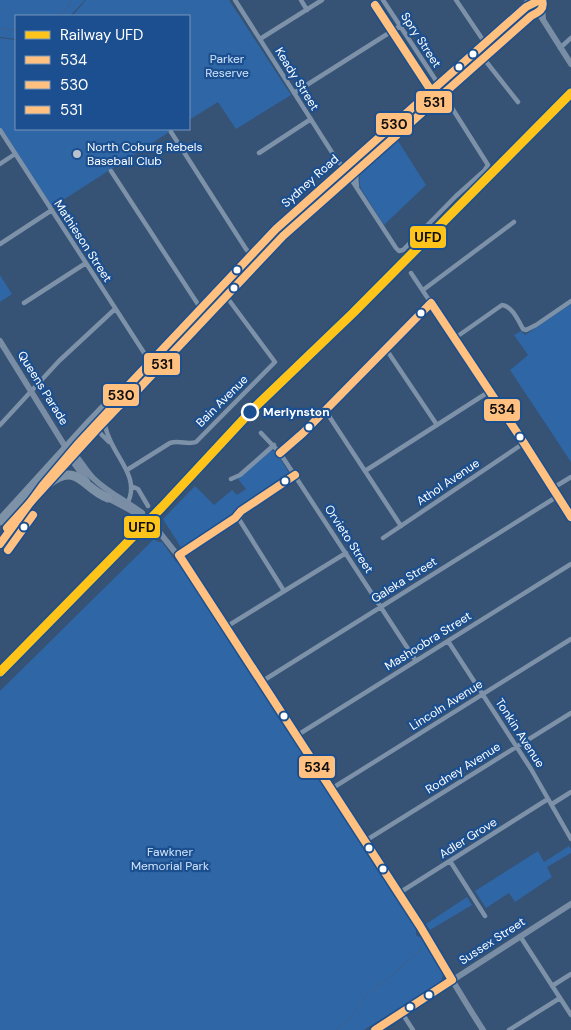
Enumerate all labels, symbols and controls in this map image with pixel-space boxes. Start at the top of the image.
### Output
street label: Spry Street [397,9,445,71]
legend [15,15,190,130]
text: Railway UFD [60,25,143,45]
street label: Keady Street [271,45,323,114]
unlabelled marker [468,49,478,59]
text: 534 [60,50,87,70]
park label: Parker Reserve [205,51,249,81]
unlabelled marker [454,62,464,72]
text: 530 [60,75,88,95]
line badge: 531 [415,90,453,114]
text: 531 [423,93,445,111]
text: 531 [60,100,82,120]
line badge: 530 [375,112,413,136]
text: 530 [380,115,408,133]
place label: North Coburg Rebels Baseball Club [87,139,203,169]
marker: North Coburg Rebels Baseball Club [71,148,83,160]
street label: Sydney Road [278,151,342,211]
street label: Mathieson Street [50,197,116,285]
line badge: UFD [409,225,447,249]
text: UFD [414,228,442,246]
unlabelled marker [232,265,242,275]
unlabelled marker [229,283,239,293]
unlabelled marker [416,308,426,318]
street label: Queens Parade [14,348,72,428]
line badge: 531 [143,352,181,376]
text: 531 [151,355,173,373]
street label: Bain Avenue [192,371,252,431]
line badge: 530 [102,383,140,407]
text: 530 [107,386,135,404]
line badge: 534 [483,398,521,422]
text: 534 [489,400,515,418]
marker: Merlynston [241,403,259,421]
place label: Merlynston [263,404,330,420]
unlabelled marker [304,422,314,432]
unlabelled marker [515,432,525,442]
street label: Athol Avenue [413,455,483,509]
unlabelled marker [280,476,290,486]
street label: Orvieto Street [321,502,377,576]
line badge: UFD [123,515,161,539]
text: UFD [128,518,156,536]
unlabelled marker [19,522,29,532]
street label: Galeka Street [368,553,440,607]
street label: Mashoobra Street [382,608,475,674]
street label: Lincoln Avenue [406,676,486,734]
street label: Tonkin Avenue [492,695,548,771]
unlabelled marker [279,711,289,721]
street label: Rodney Avenue [422,738,504,797]
line badge: 534 [298,755,336,779]
text: 534 [304,758,330,776]
street label: Adler Grove [436,814,500,862]
unlabelled marker [364,843,374,853]
park label: Fawkner Memorial Park [131,844,209,874]
unlabelled marker [378,864,388,874]
street label: Sussex Street [456,914,528,968]
unlabelled marker [424,990,434,1000]
unlabelled marker [405,1002,415,1012]

